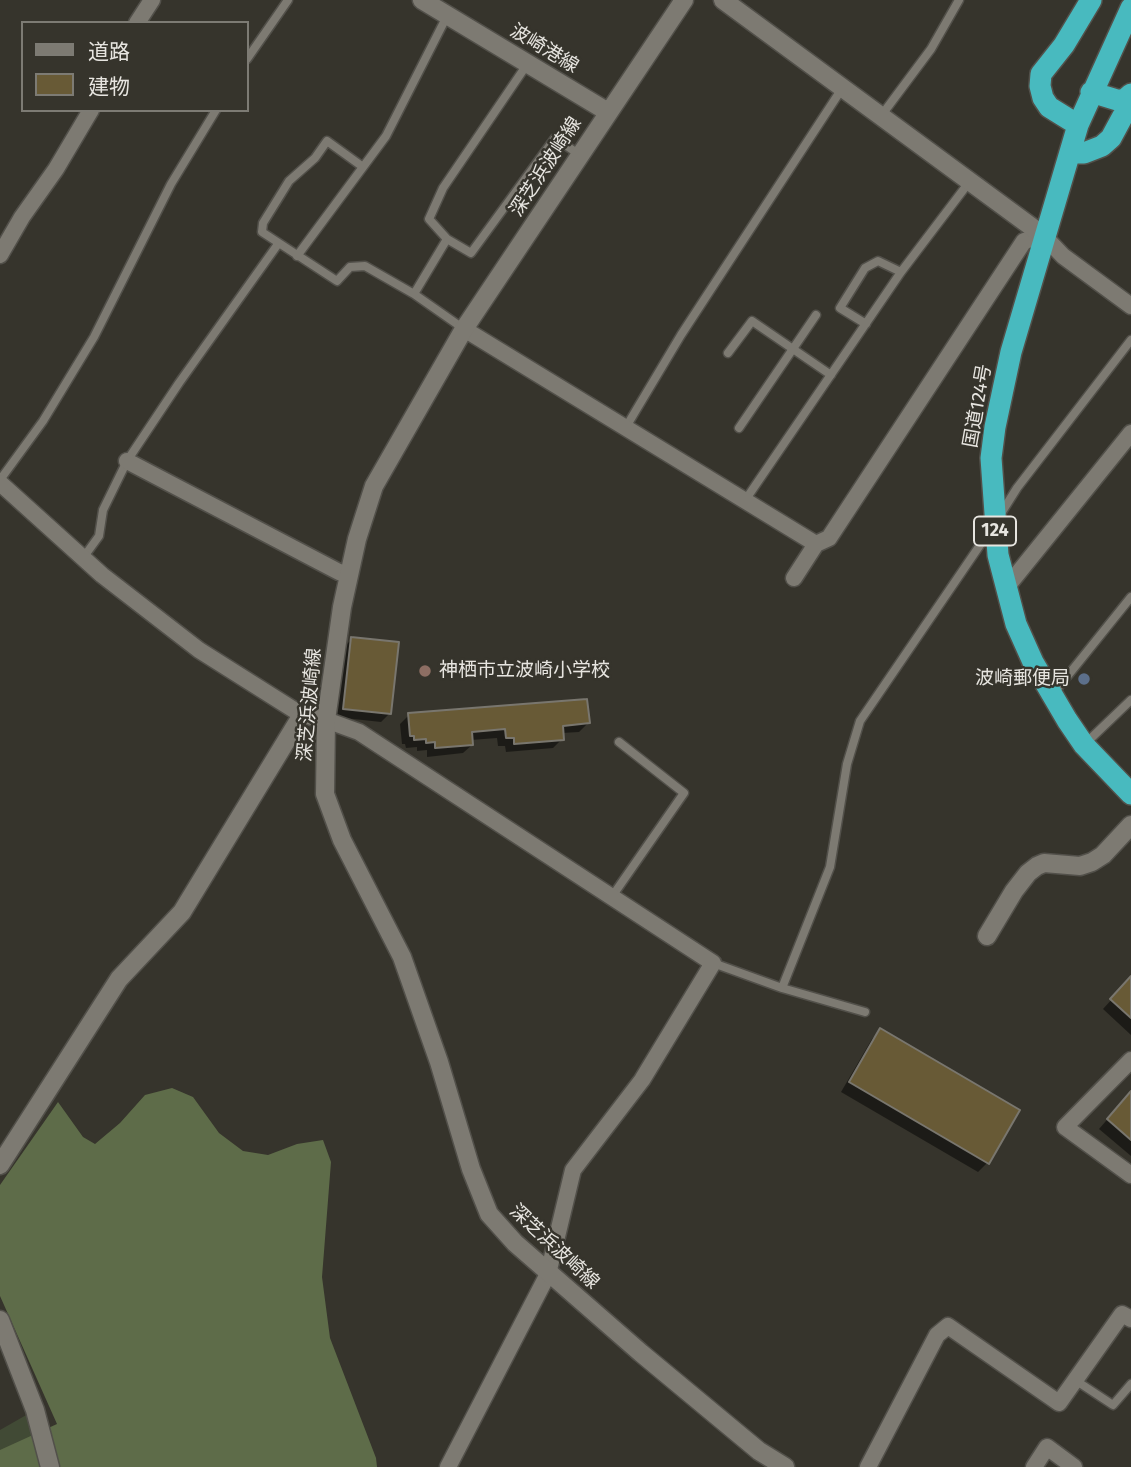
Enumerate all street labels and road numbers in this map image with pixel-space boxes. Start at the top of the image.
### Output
street label: 波崎港線 [506,20,582,78]
street label: 深芝浜波崎線 [505,113,587,221]
street label: 国道124号 [959,363,997,449]
road number: 124 [974,516,1016,546]
street label: 深芝浜波崎線 [294,647,326,763]
street label: 深芝浜波崎線 [505,1200,603,1294]

